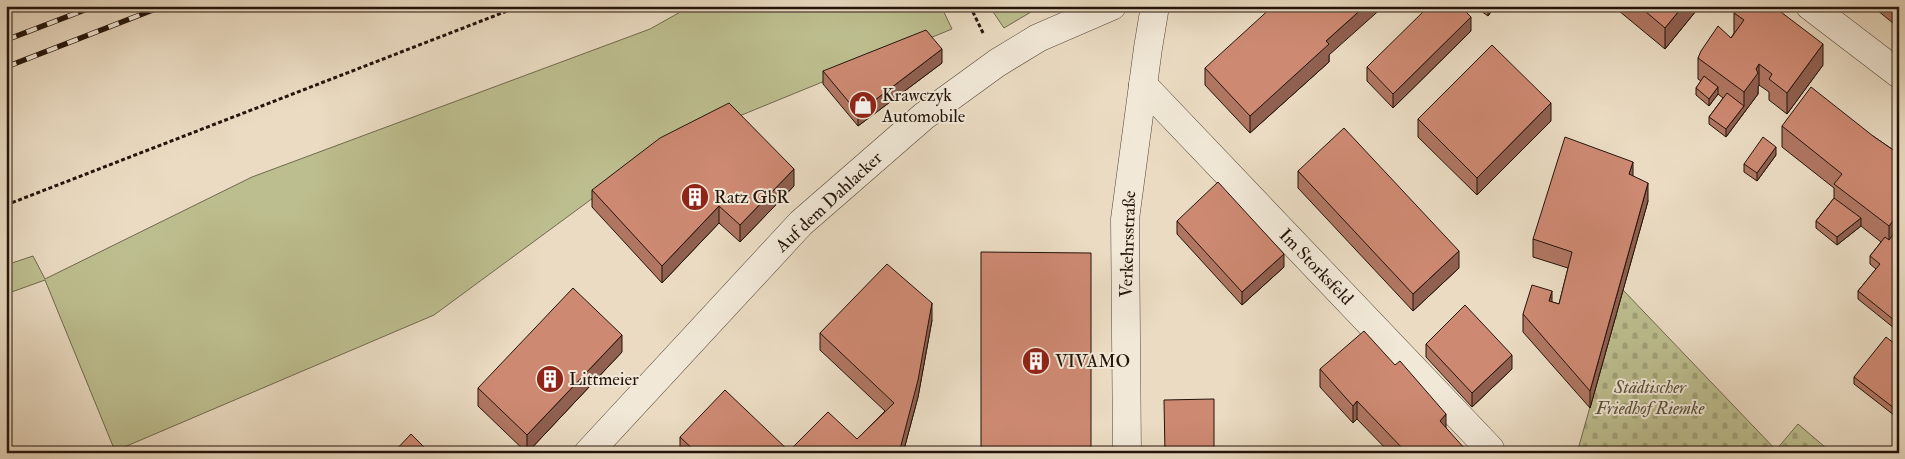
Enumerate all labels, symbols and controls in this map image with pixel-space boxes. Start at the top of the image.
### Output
place label: Krawczyk Automobile [881,84,966,128]
shop icon: Krawczyk Automobile [848,90,878,120]
street label: Auf dem Dahlacker [770,146,887,258]
building icon: Ratz GbR [680,182,710,212]
place label: Ratz GbR [714,186,790,209]
street label: Verkehrsstraße [1115,190,1141,298]
street label: Im Storksfeld [1274,224,1358,310]
building icon: VIVAMO [1021,346,1051,376]
place label: VIVAMO [1055,350,1130,373]
building icon: Littmeier [535,364,565,394]
place label: Littmeier [569,368,639,391]
park label: Städtischer Friedhof Riemke [1595,376,1705,420]

